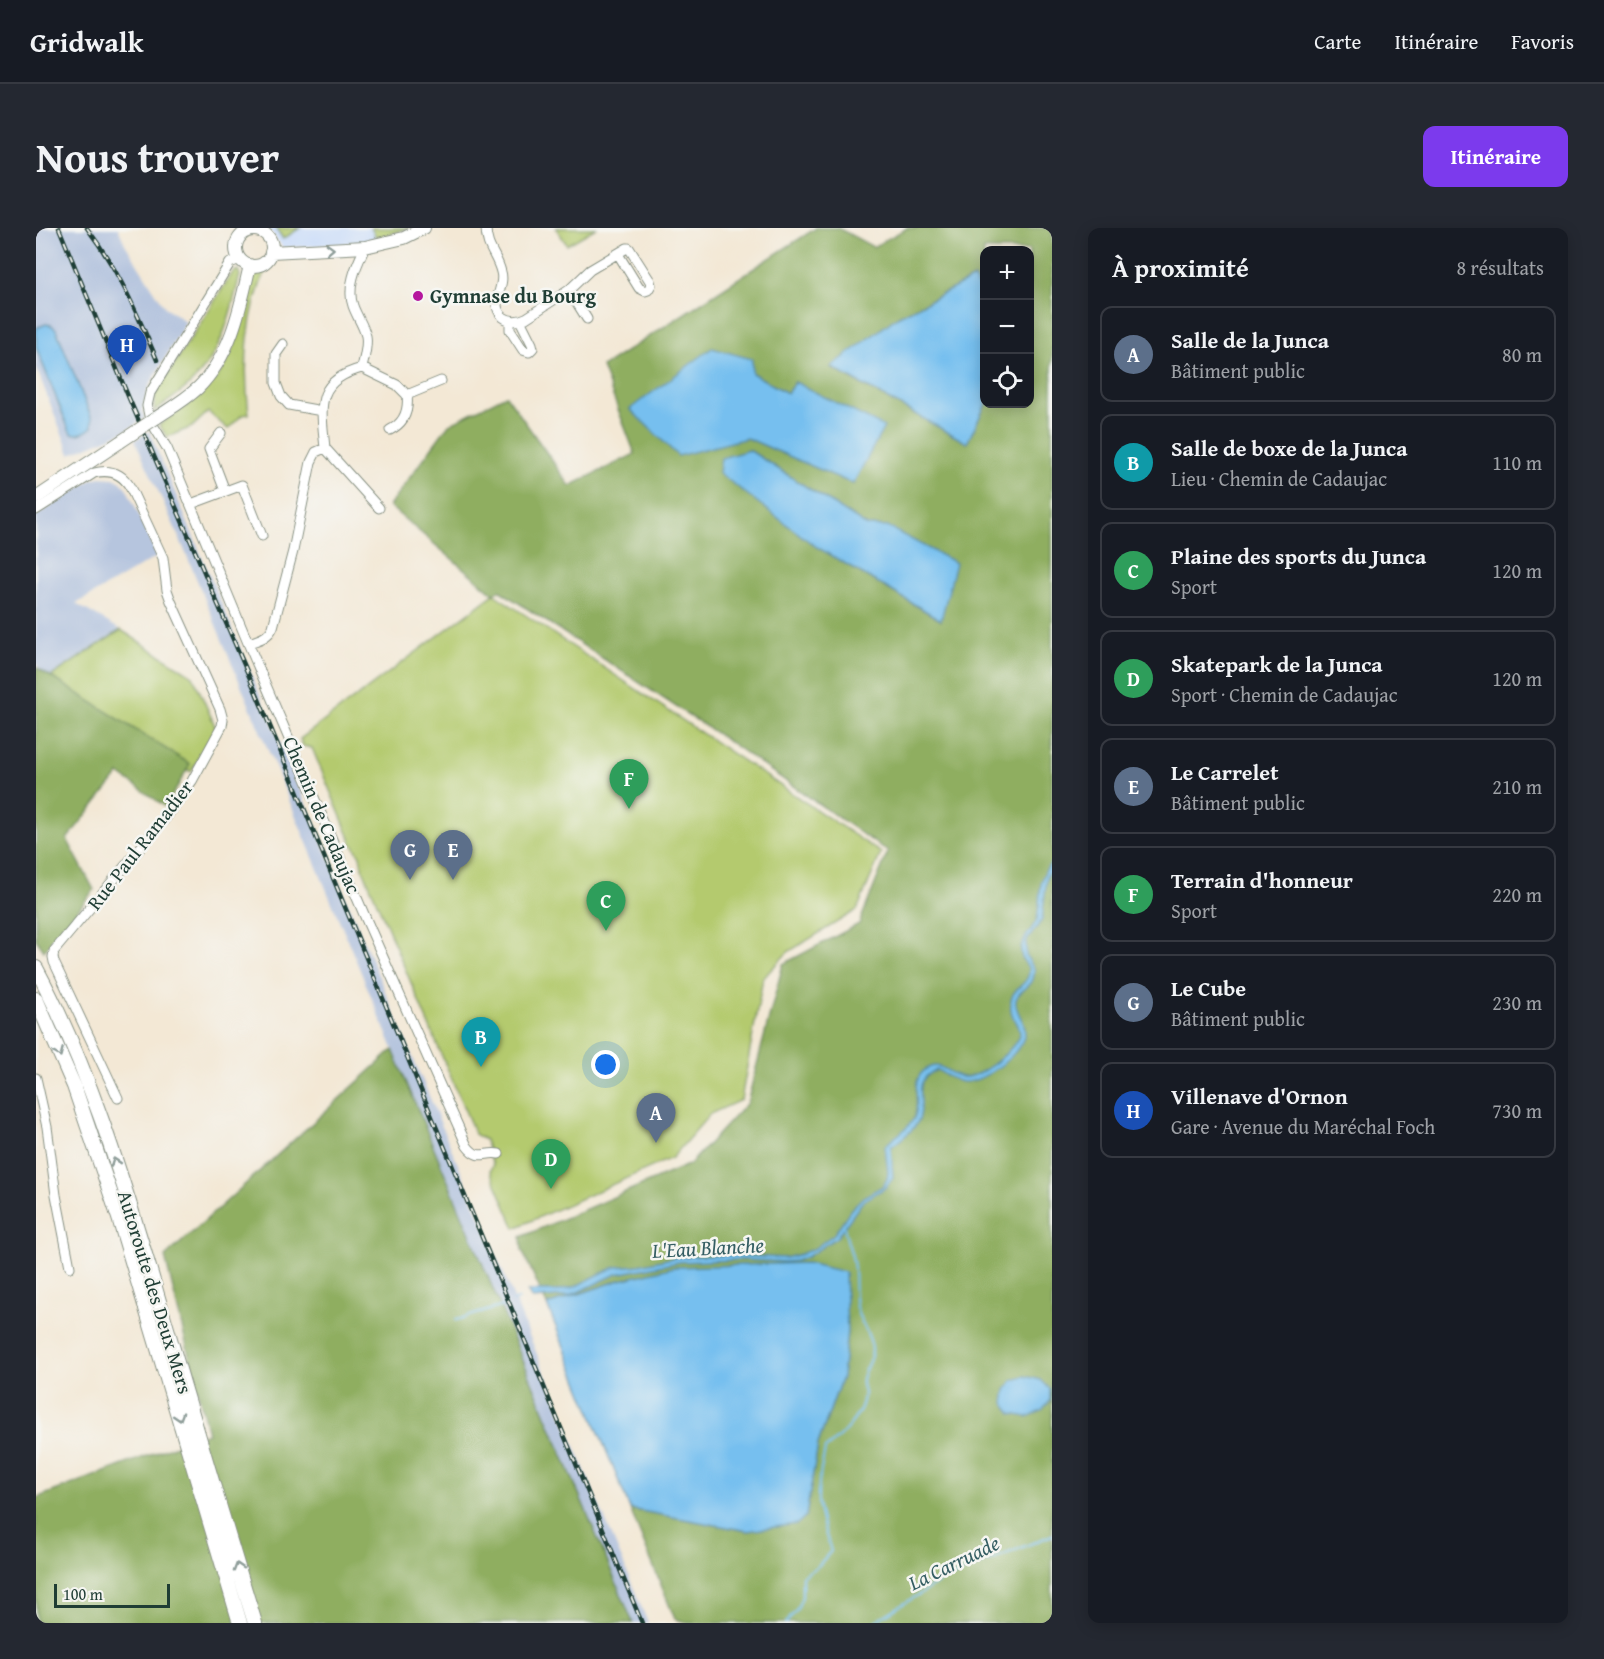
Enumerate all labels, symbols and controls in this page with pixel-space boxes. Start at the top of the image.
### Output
text: Gridwalk [30,21,143,62]
text: Carte [1314,26,1361,57]
text: Itinéraire [1394,26,1478,57]
text: Favoris [1511,26,1574,57]
text: Nous trouver [36,126,279,187]
button: Itinéraire [1423,126,1568,187]
one-way arrow [325,242,334,255]
map controls [980,246,1034,408]
button: + [980,246,1034,300]
text: À proximité [1112,248,1249,287]
text: 8 résultats [1456,253,1544,282]
place label: Gymnase du Bourg [430,281,596,310]
marker: Gymnase du Bourg [411,289,425,303]
button: − [980,300,1034,354]
text: Salle de la Junca [1171,324,1329,356]
pin: H [108,326,146,375]
text: A [1127,340,1140,369]
text: 80 m [1502,340,1542,369]
button: locate [980,354,1034,408]
text: Bâtiment public [1171,356,1305,385]
text: Salle de boxe de la Junca [1171,432,1407,464]
text: B [1127,448,1140,477]
text: 110 m [1492,448,1542,477]
text: Lieu · Chemin de Cadaujac [1171,464,1387,493]
text: Plaine des sports du Junca [1171,540,1426,572]
text: C [1128,556,1139,585]
text: 120 m [1492,556,1542,585]
text: Sport [1171,572,1217,601]
text: Skatepark de la Junca [1171,648,1383,680]
text: D [1127,664,1140,693]
text: 120 m [1492,664,1542,693]
text: Sport · Chemin de Cadaujac [1171,680,1398,709]
street label: Chemin de Cadaujac [276,732,369,898]
text: Le Carrelet [1171,756,1278,788]
pin: F [610,760,648,809]
text: E [1128,772,1139,801]
text: 210 m [1492,772,1542,801]
street label: Rue Paul Ramadier [80,774,200,916]
text: Bâtiment public [1171,788,1305,817]
pin: G [390,830,430,880]
pin: E [434,830,472,880]
text: Terrain d'honneur [1171,864,1353,896]
text: F [1128,880,1139,909]
text: 220 m [1492,880,1542,909]
pin: C [586,882,626,931]
text: Sport [1171,896,1217,925]
text: Le Cube [1171,972,1246,1004]
text: G [1127,988,1140,1017]
text: 230 m [1492,988,1542,1017]
text: Bâtiment public [1171,1004,1305,1033]
pin: B [462,1018,500,1067]
one-way arrow [52,1046,64,1057]
your location [591,1050,620,1079]
text: Villenave d'Ornon [1171,1080,1348,1112]
pin: A [636,1094,676,1143]
text: H [1127,1096,1140,1125]
text: 730 m [1492,1096,1542,1125]
text: Gare · Avenue du Maréchal Foch [1171,1112,1435,1141]
pin: D [532,1140,570,1189]
one-way arrow [110,1157,123,1168]
street label: Autoroute des Deux Mers [111,1187,200,1397]
water label: L'Eau Blanche [650,1229,765,1266]
one-way arrow [172,1411,184,1422]
water label: La Carruade [902,1527,1005,1598]
one-way arrow [233,1562,245,1573]
scale bar [54,1581,170,1608]
text: 100 m [63,1582,103,1606]

